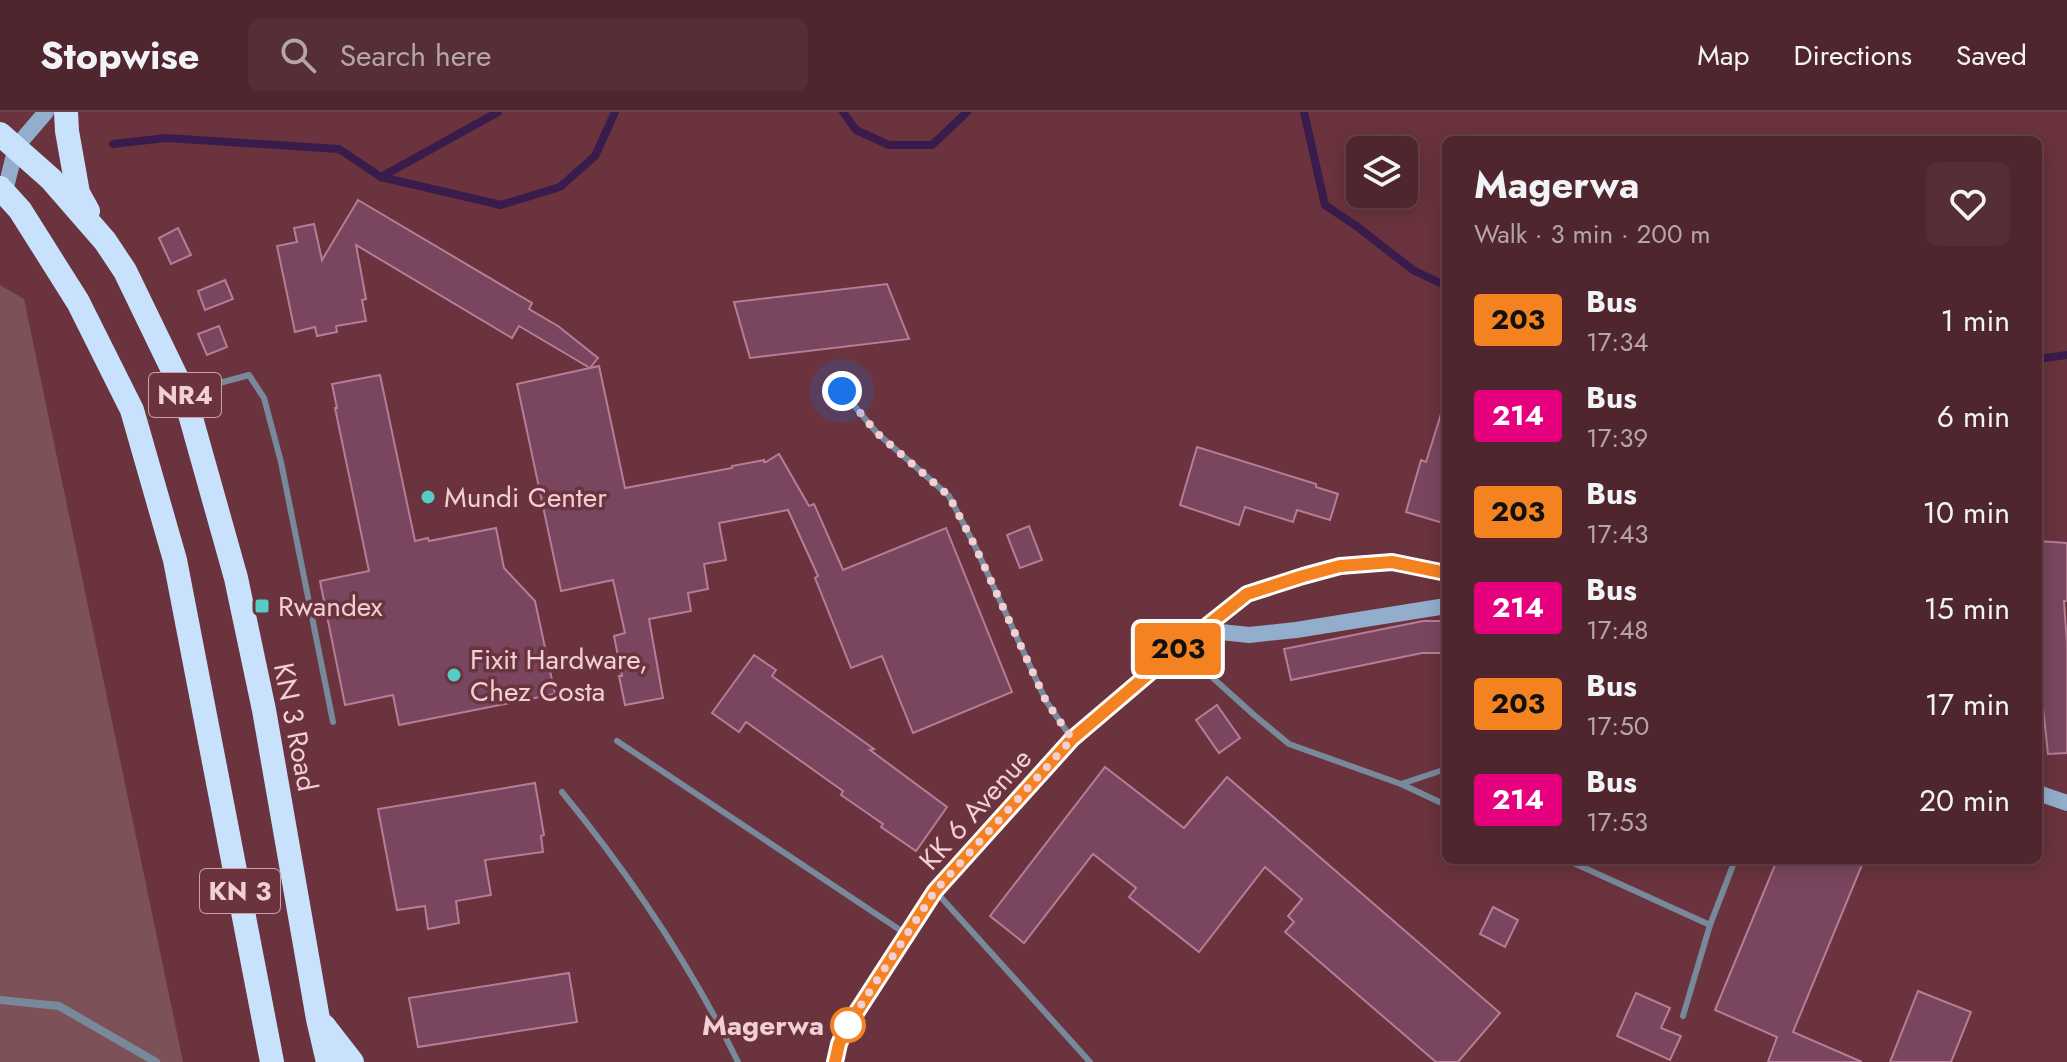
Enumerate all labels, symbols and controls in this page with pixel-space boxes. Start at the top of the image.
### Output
search box [248,19,808,91]
text: Stopwise [40,28,200,83]
icon: search [276,33,320,77]
text: Search here [340,34,491,77]
text: Map [1697,35,1749,76]
text: Directions [1793,35,1912,76]
text: Saved [1956,35,2027,76]
map controls [1346,136,1418,208]
button: layers [1346,136,1418,208]
text: Magerwa [1474,157,1639,212]
button: heart [1926,162,2010,246]
text: Walk · 3 min · 200 m [1474,215,1711,253]
text: Bus [1586,280,1637,323]
text: 203 [1491,299,1545,340]
text: 1 min [1941,299,2010,342]
text: 17:34 [1586,323,1649,361]
your location [822,371,862,411]
road number: NR4 [149,373,221,417]
text: Bus [1586,376,1637,419]
text: 214 [1492,395,1544,436]
text: 6 min [1937,395,2010,438]
text: 17:39 [1586,419,1648,457]
text: Bus [1586,472,1637,515]
place label: Mundi Center [444,477,607,518]
marker: Mundi Center [419,488,437,506]
text: 203 [1491,491,1545,532]
text: 10 min [1923,491,2010,534]
text: 17:43 [1586,515,1649,553]
text: Bus [1586,568,1637,611]
place label: Rwandex [278,586,383,627]
text: 214 [1492,587,1544,628]
text: 15 min [1924,587,2010,630]
marker: Rwandex [253,597,271,615]
text: 17:48 [1586,611,1649,649]
line badge: 203 [1132,623,1224,675]
text: 203 [1151,628,1205,669]
place label: Fixit Hardware, Chez Costa [470,639,648,712]
street label: KN 3 Road [263,659,328,795]
text: Bus [1586,664,1637,707]
marker: Fixit Hardware, Chez Costa [445,666,463,684]
text: 203 [1491,683,1545,724]
text: 17 min [1925,683,2010,726]
text: 17:50 [1586,707,1649,745]
street label: KK 6 Avenue [909,739,1041,879]
text: Bus [1586,760,1637,803]
text: 214 [1492,779,1544,820]
text: 20 min [1919,779,2010,822]
text: 17:53 [1586,803,1648,841]
road number: KN 3 [200,869,280,913]
place label: Magerwa [702,1005,824,1046]
marker: Magerwa [831,1008,865,1042]

